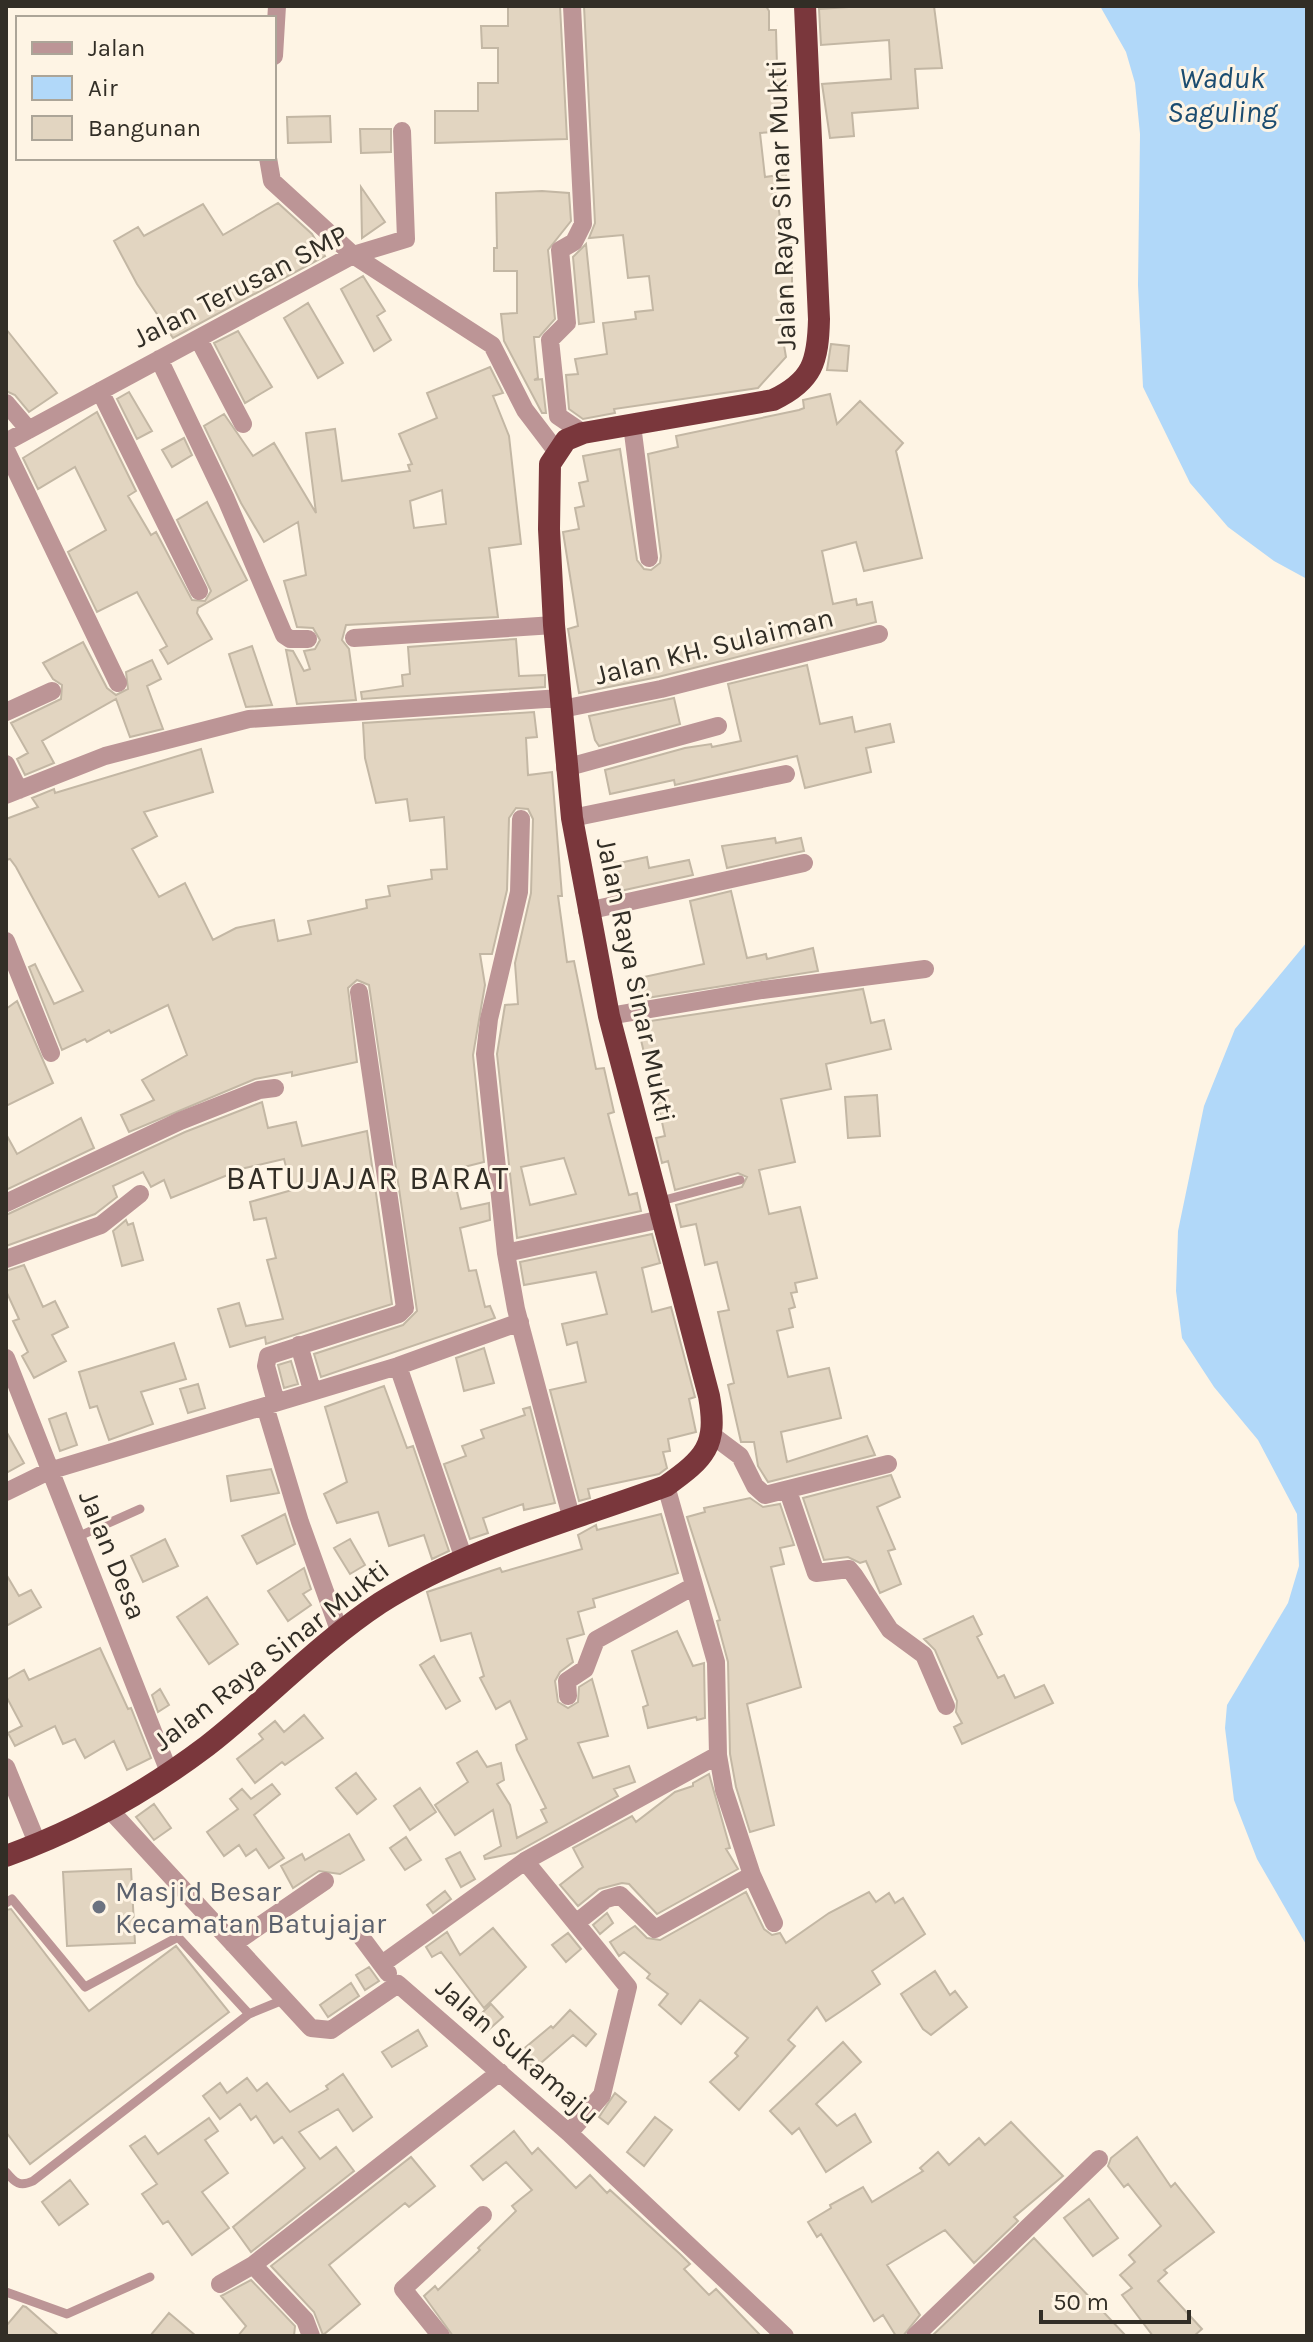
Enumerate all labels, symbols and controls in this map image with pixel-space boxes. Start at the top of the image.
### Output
legend [16,16,276,160]
text: Jalan [88,34,145,62]
street label: Jalan Raya Sinar Mukti [759,59,803,351]
water label: Waduk Saguling [1167,60,1279,130]
text: Air [88,74,118,102]
text: Bangunan [88,114,201,142]
street label: Jalan Terusan SMP [127,218,353,354]
street label: Jalan KH. Sulaiman [591,600,837,692]
street label: Jalan Raya Sinar Mukti [590,834,682,1126]
district label: BATUJAJAR BARAT [226,1160,510,1197]
street label: Jalan Desa [72,1486,154,1624]
street label: Jalan Raya Sinar Mukti [146,1552,396,1758]
place label: Masjid Besar Kecamatan Batujajar [115,1875,387,1940]
marker: Masjid Besar Kecamatan Batujajar [90,1898,108,1916]
street label: Jalan Sukamaju [429,1971,607,2131]
scale bar [1041,2274,1189,2324]
text: 50 m [1053,2288,1109,2316]

